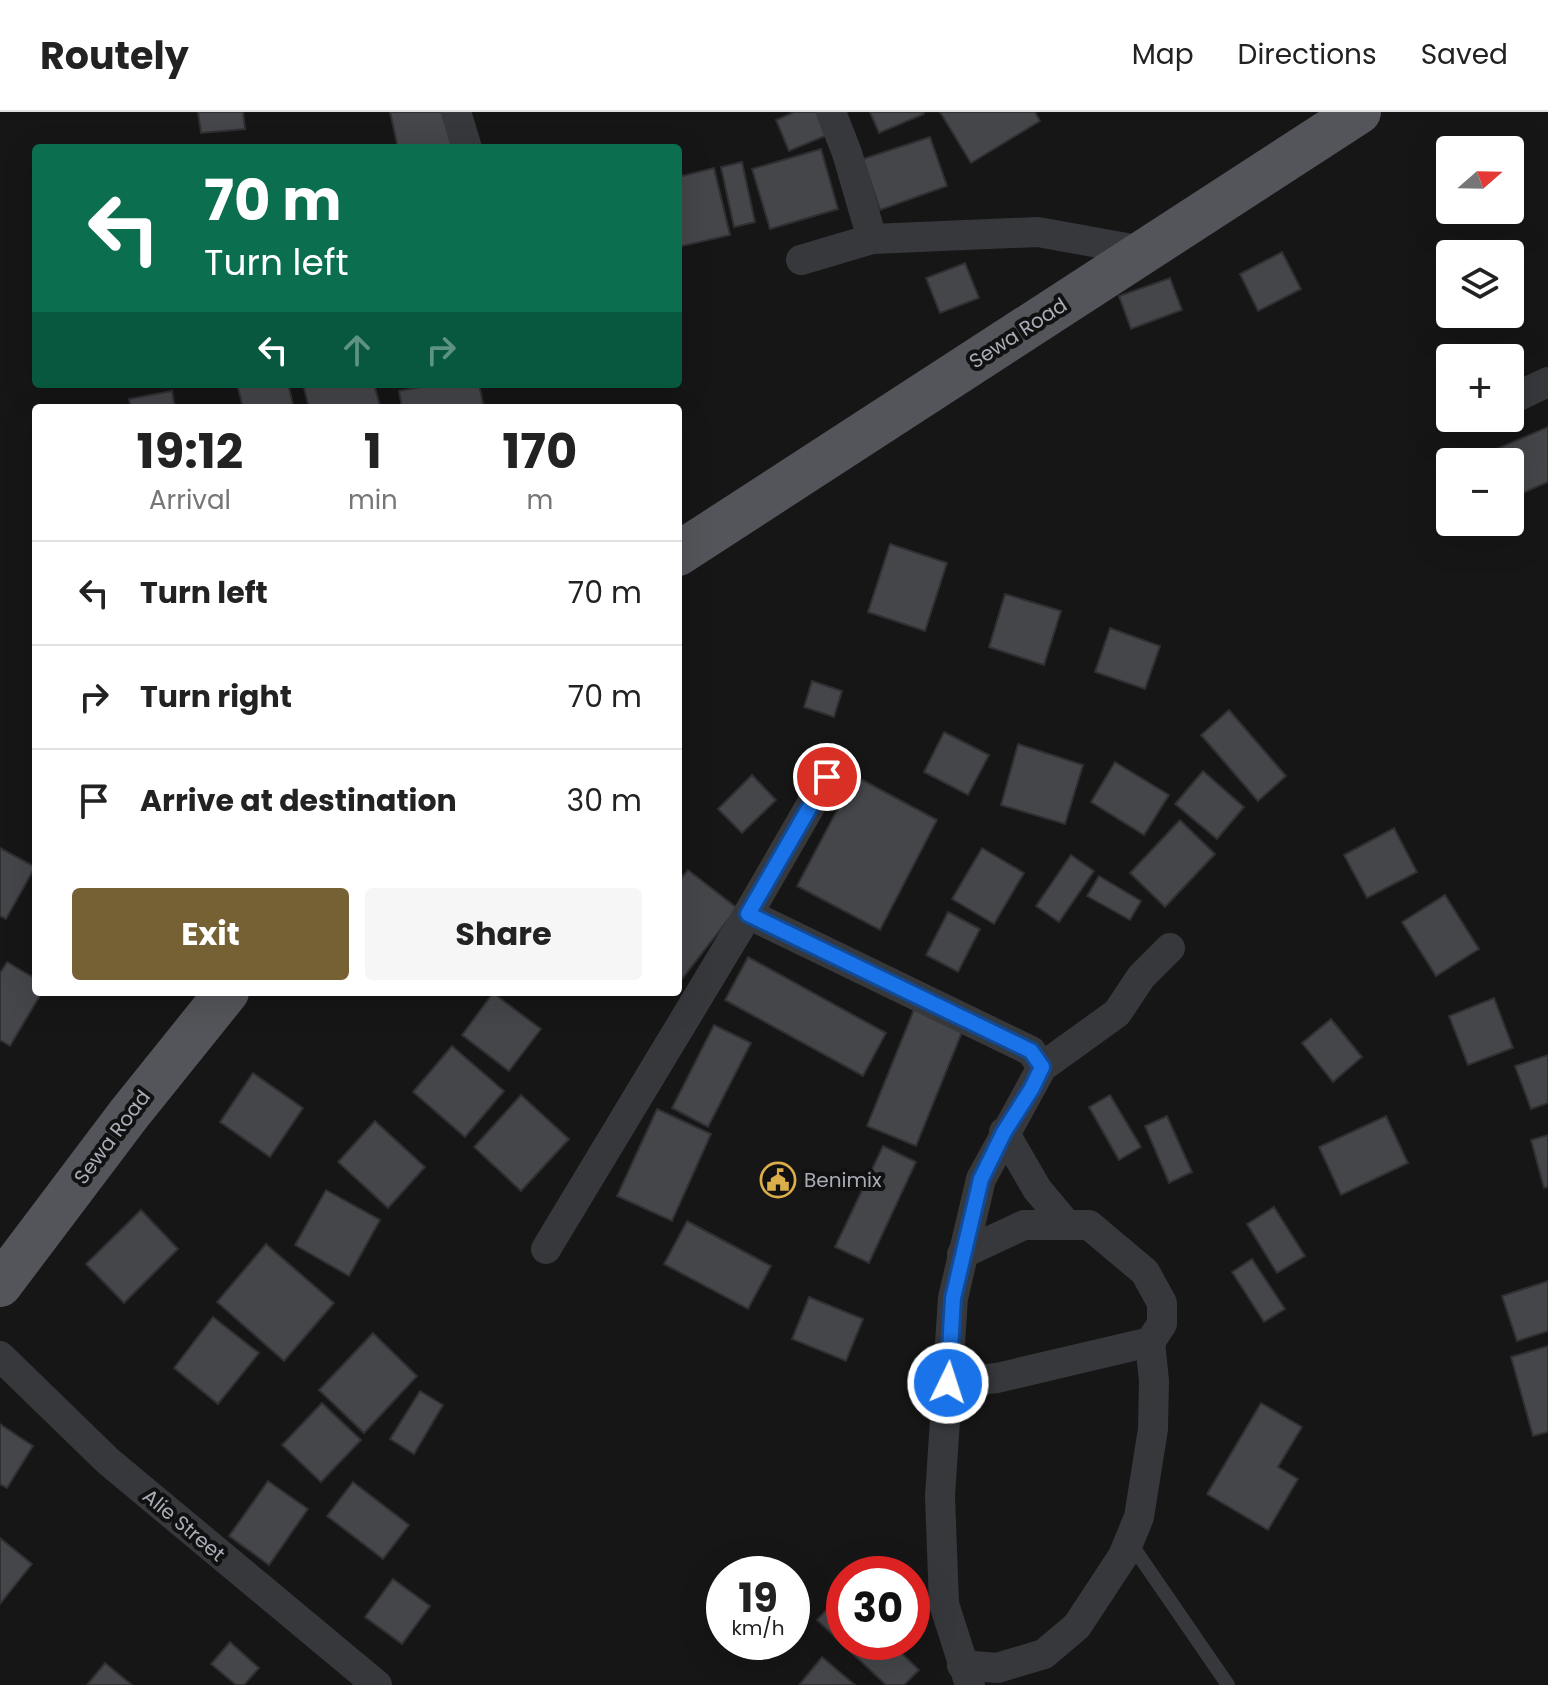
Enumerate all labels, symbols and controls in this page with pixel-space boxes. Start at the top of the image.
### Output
text: Routely [40,29,189,82]
text: Map [1132,35,1194,74]
text: Directions [1238,35,1377,74]
text: Saved [1421,35,1508,74]
north arrow [1436,136,1524,224]
map controls [1436,136,1524,536]
text: 70 m [204,161,342,240]
icon: left [72,176,176,280]
text: Turn left [204,237,349,288]
button: layers [1436,240,1524,328]
street label: Sewa Road [964,291,1072,375]
icon: left [251,328,295,372]
icon: ahead [335,328,379,372]
icon: right [419,328,463,372]
button: + [1436,344,1524,432]
text: 19:12 [137,418,243,485]
text: 1 [364,418,382,485]
text: 170 [502,418,577,485]
button: − [1436,448,1524,536]
text: Arrival [149,482,231,518]
text: min [348,482,398,518]
text: m [526,482,553,518]
icon: left [72,571,116,615]
text: Turn left [140,571,268,614]
text: 70 m [568,571,642,614]
icon: right [72,675,116,719]
text: Turn right [140,675,292,718]
text: 70 m [568,675,642,718]
pin [793,743,861,811]
icon: arrive [805,755,849,799]
icon: arrive [72,779,116,823]
text: Arrive at destination [140,779,457,822]
text: 30 m [567,779,642,822]
button: Exit [72,888,349,980]
button: Share [365,888,642,980]
street label: Sewa Road [67,1084,157,1190]
public building icon: Benimix [759,1161,797,1199]
place label: Benimix [804,1166,882,1194]
position arrow [906,1341,990,1425]
street label: Alie Street [137,1482,231,1568]
speed limit sign: 30 [826,1556,930,1660]
text: 19 [738,1570,778,1626]
text: km/h [731,1614,785,1642]

